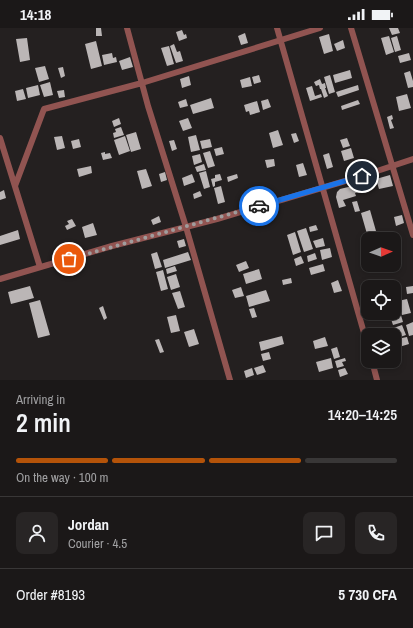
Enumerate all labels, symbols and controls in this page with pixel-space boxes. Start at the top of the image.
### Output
text: 14:18 [20,4,51,25]
pin [345,159,379,193]
icon: home [351,165,373,187]
courier [239,186,279,226]
icon: car [248,195,270,217]
north arrow [361,232,401,272]
map controls [361,232,401,368]
pin [52,242,86,276]
icon: bag [58,248,80,270]
button: locate [361,280,401,320]
button: layers [361,328,401,368]
text: Arriving in [16,391,65,408]
text: 14:20–14:25 [328,404,397,425]
text: 2 min [16,405,71,440]
text: On the way · 100 m [16,469,108,486]
button: person [16,512,58,554]
button: chat [303,512,345,554]
button: phone [355,512,397,554]
text: Jordan [68,514,109,535]
text: Courier · 4.5 [68,535,127,552]
text: Order #8193 [16,584,85,605]
text: 5 730 CFA [338,584,397,605]

